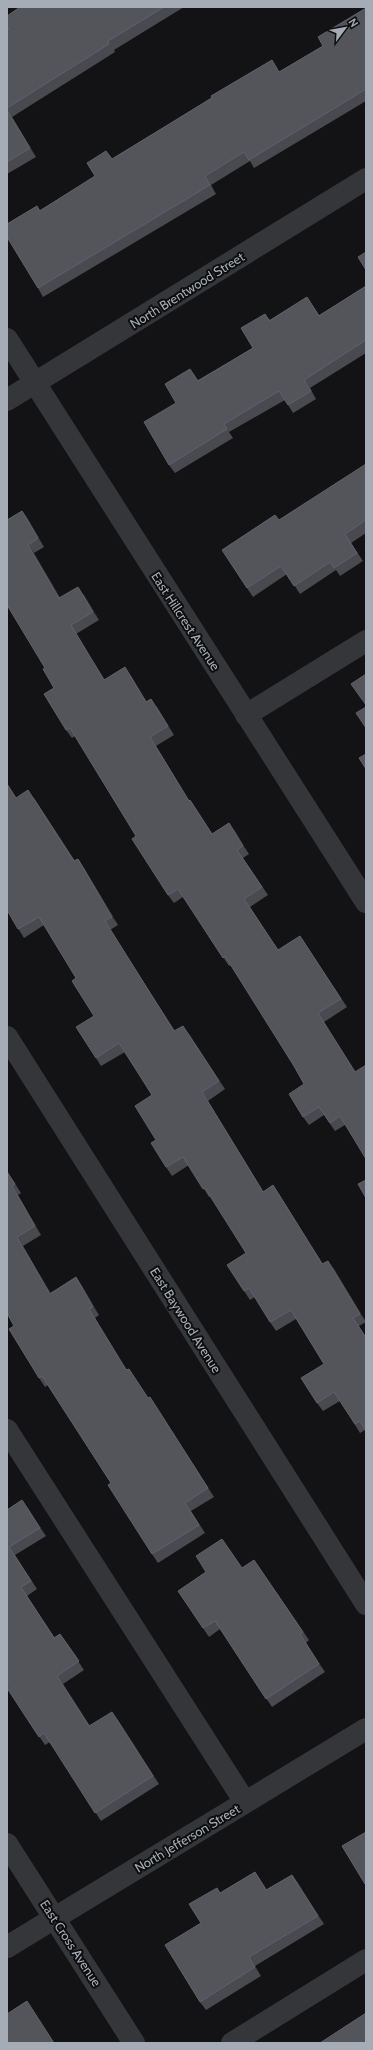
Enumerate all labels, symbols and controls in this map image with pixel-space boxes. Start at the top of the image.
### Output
north arrow [325,8,365,48]
text: N [345,16,361,30]
street label: North Brentwood Street [127,248,248,332]
street label: East Hillcrest Avenue [148,569,224,674]
street label: East Baywood Avenue [147,1264,225,1376]
street label: North Jefferson Street [132,1800,243,1876]
street label: East Cross Avenue [37,1897,105,1990]

